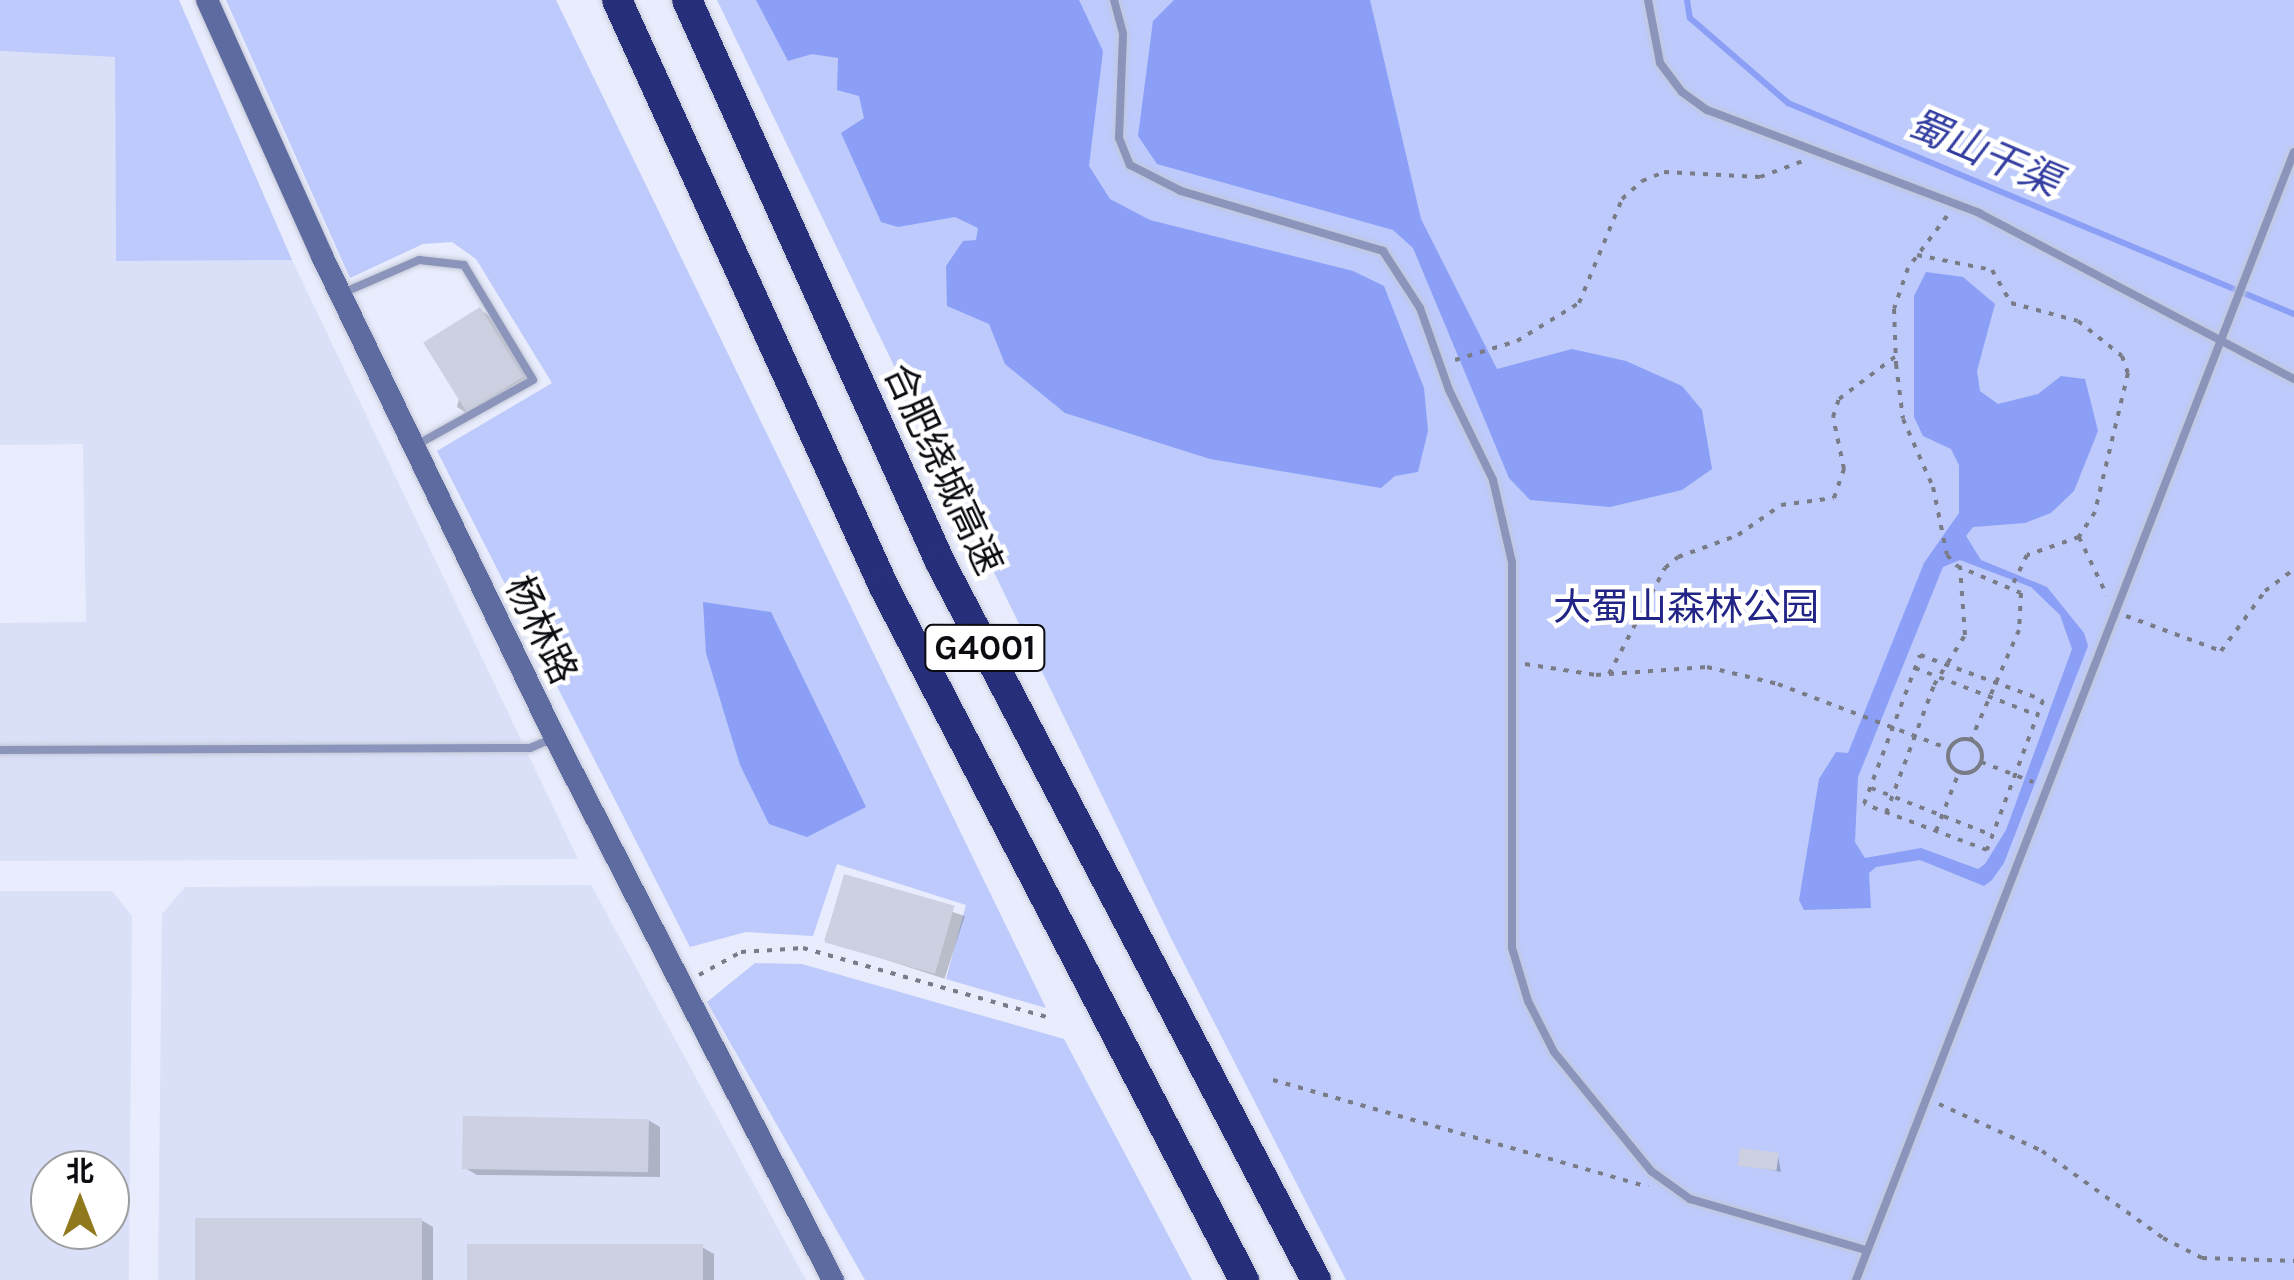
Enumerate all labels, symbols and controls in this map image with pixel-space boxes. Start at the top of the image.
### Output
water label: 蜀山干渠 [1901,100,2067,206]
street label: 合肥绕城高速 [874,356,1012,582]
street label: 杨林路 [496,569,586,691]
park label: 大蜀山森林公园 [1553,585,1819,631]
road number: G4001 [922,618,1048,678]
north arrow [30,1150,130,1250]
text: 北 [66,1155,94,1188]

